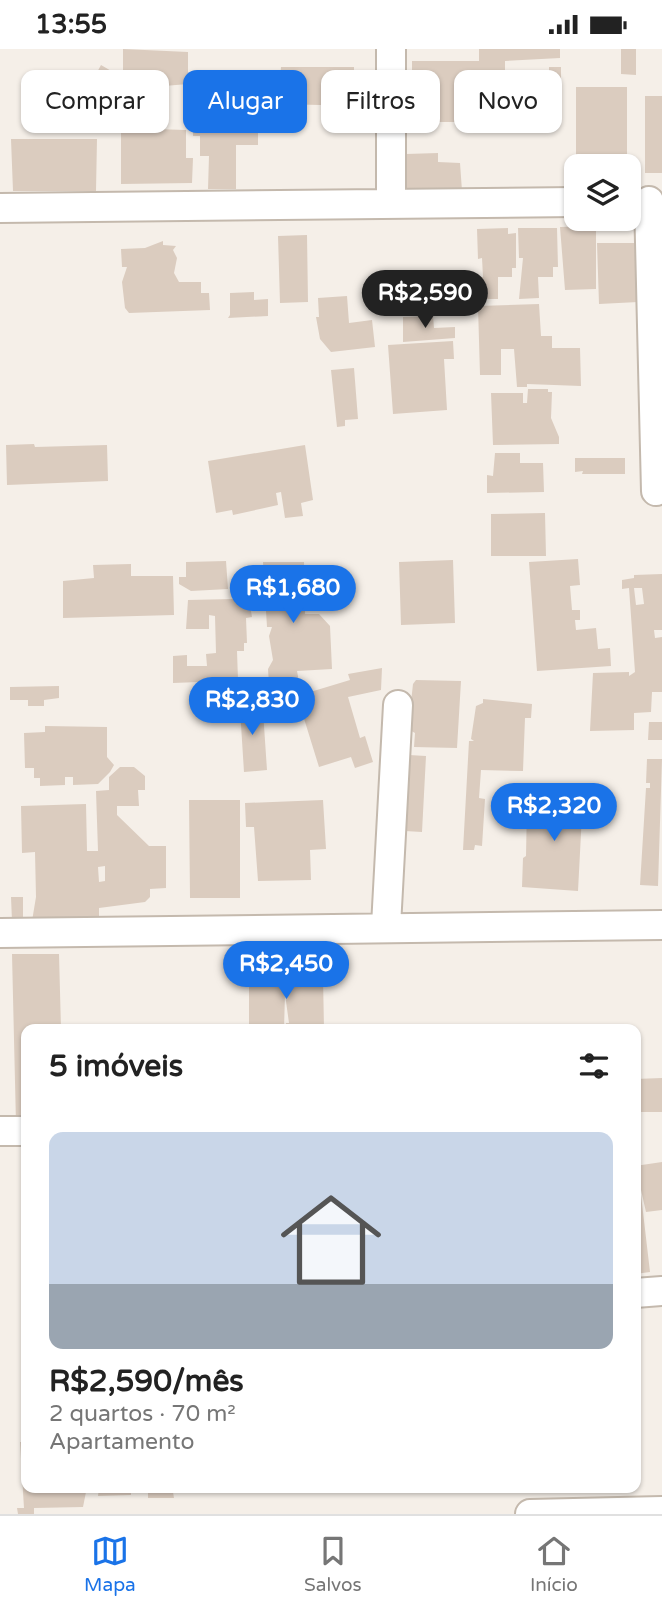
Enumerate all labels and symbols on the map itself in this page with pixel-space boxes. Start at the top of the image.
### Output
pin: R$2,590 [360,271,490,330]
pin: R$1,680 [228,565,358,625]
pin: R$2,830 [187,677,317,737]
pin: R$2,320 [489,783,619,843]
pin: R$2,450 [221,941,351,1001]

